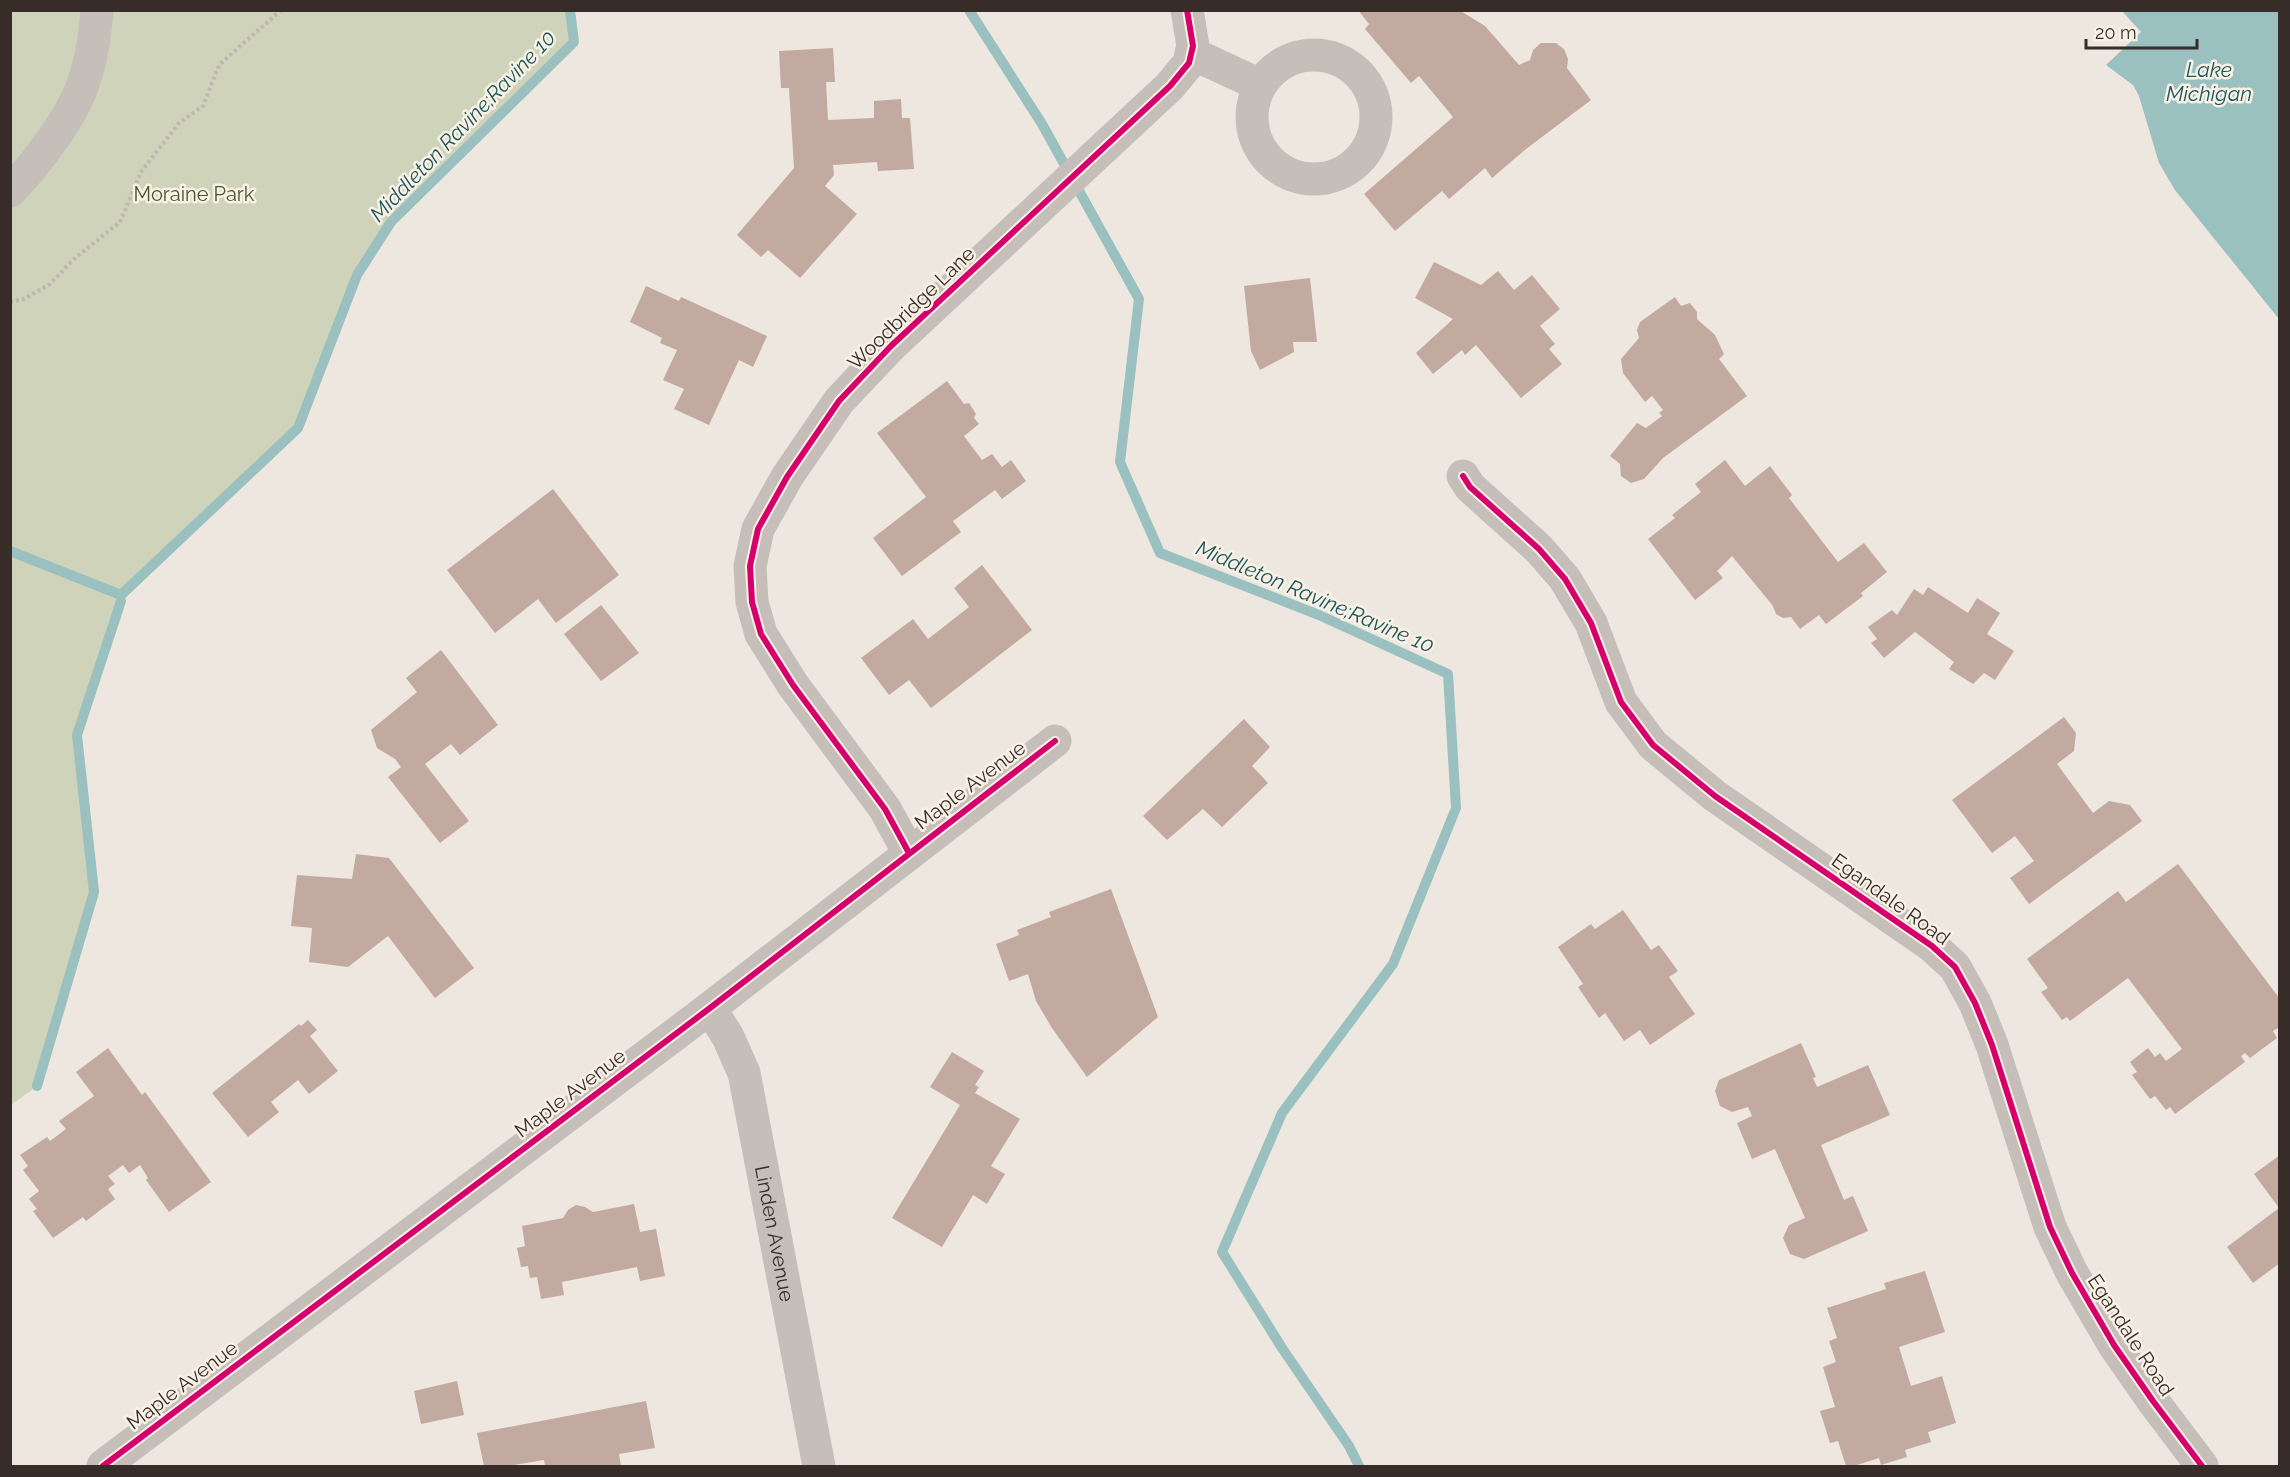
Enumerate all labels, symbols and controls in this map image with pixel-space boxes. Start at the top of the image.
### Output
scale bar [2086,12,2197,50]
text: 20 m [2095,22,2137,43]
water label: Middleton Ravine;Ravine 10 [365,25,561,226]
water label: Lake Michigan [2166,57,2252,106]
park label: Moraine Park [134,182,255,206]
street label: Woodbridge Lane [843,241,980,375]
water label: Middleton Ravine;Ravine 10 [1192,535,1438,658]
street label: Maple Avenue [910,735,1030,834]
street label: Egandale Road [1827,848,1955,950]
street label: Maple Avenue [510,1043,630,1142]
street label: Linden Avenue [750,1163,799,1304]
street label: Egandale Road [2083,1270,2179,1400]
street label: Maple Avenue [122,1335,242,1434]

